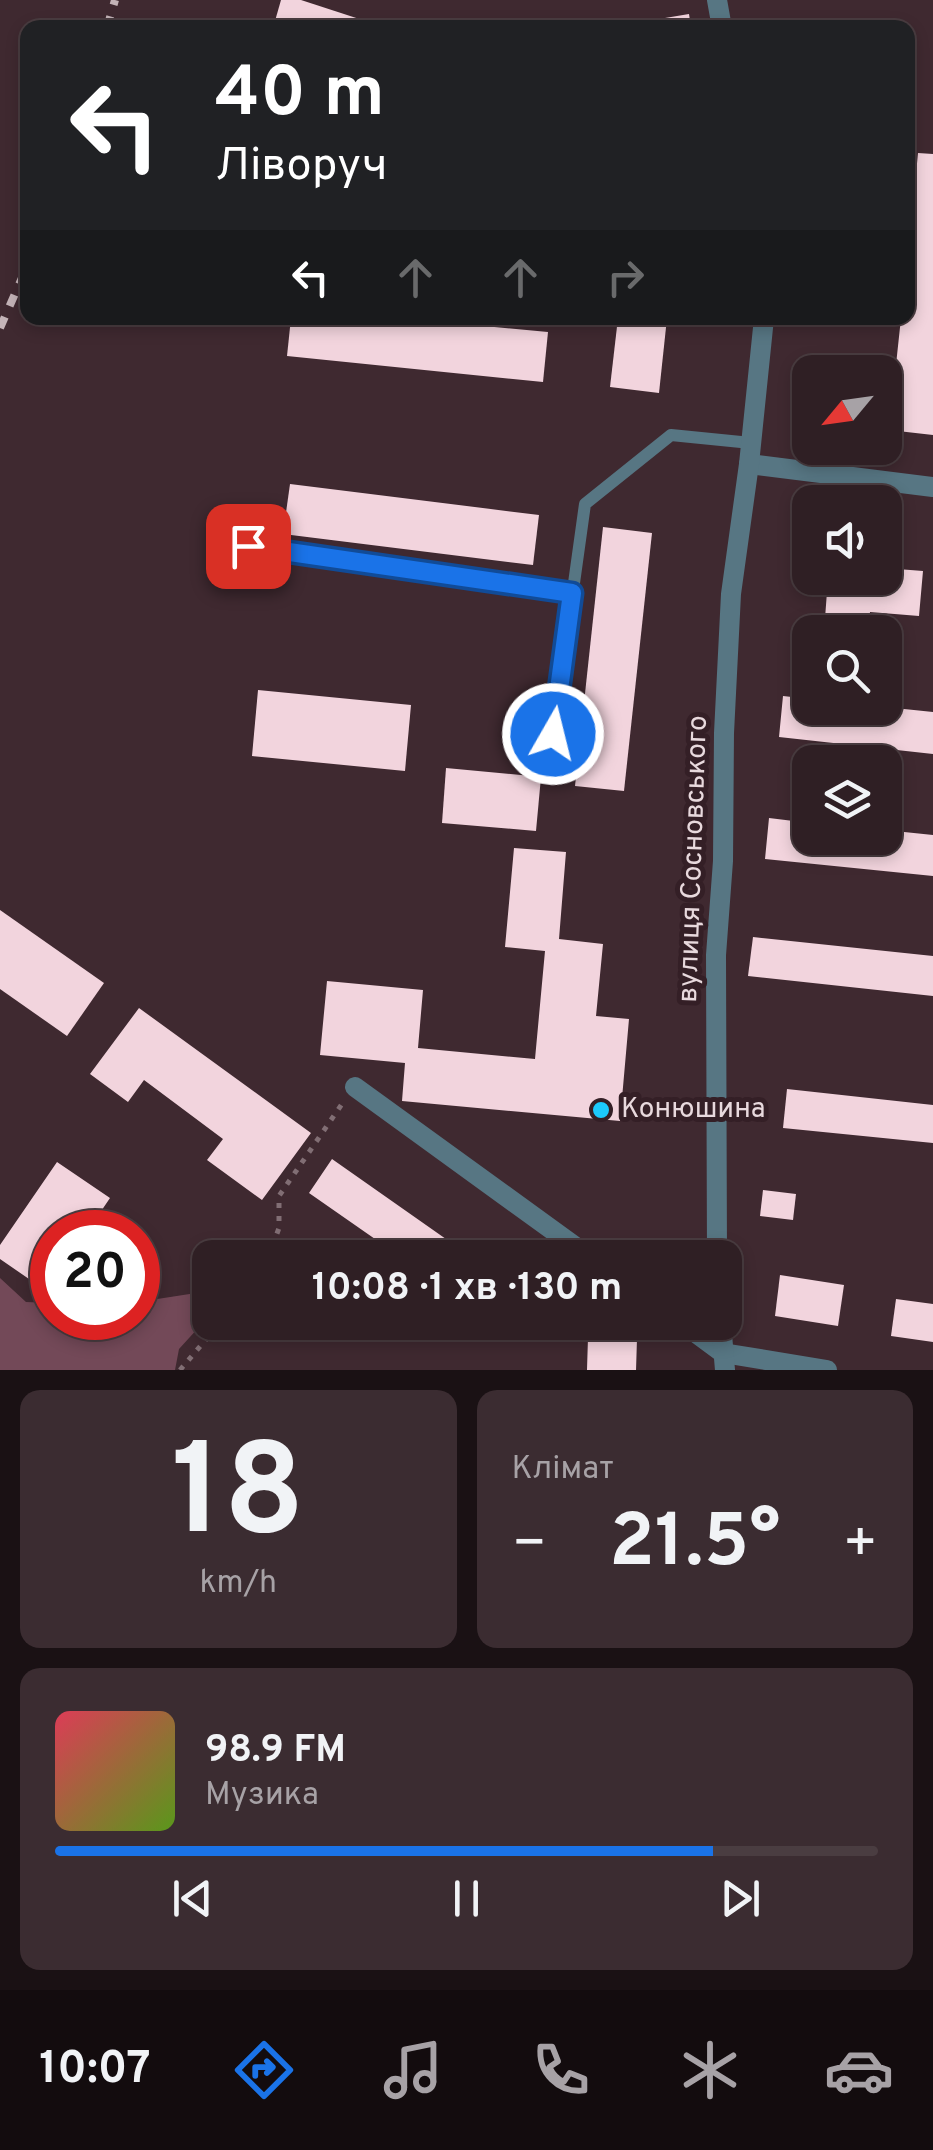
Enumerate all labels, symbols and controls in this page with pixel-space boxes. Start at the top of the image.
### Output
text: 40 m [215,52,385,141]
icon: left [50,60,180,190]
text: Ліворуч [215,139,388,196]
icon: left [283,250,338,305]
icon: ahead [388,250,443,305]
icon: ahead [493,250,548,305]
icon: right [598,250,653,305]
north arrow [792,355,902,465]
map controls [792,355,902,855]
button: sound [792,485,902,595]
pin [206,504,291,589]
icon: arrive [221,519,276,574]
button: search [792,615,902,725]
position arrow [501,682,605,786]
street label: вулиця Сосновського [671,715,717,1003]
button: layers [792,745,902,855]
place label: Конюшина [621,1092,766,1128]
marker: Конюшина [590,1099,612,1121]
speed limit sign: 20 [30,1210,160,1340]
text: 10:08 · 1 хв · 130 m [312,1265,622,1314]
text: 18 [171,1416,305,1581]
text: Клімат [512,1450,614,1490]
text: 21.5° [609,1498,780,1593]
text: − [512,1511,547,1581]
text: + [843,1511,878,1581]
text: km/h [199,1564,277,1604]
text: 98.9 FM [205,1727,346,1776]
text: Музика [205,1776,319,1816]
icon: previous [165,1871,220,1926]
icon: pause [439,1871,494,1926]
icon: next [713,1871,768,1926]
icon: directions [229,2035,299,2105]
icon: music [378,2035,448,2105]
icon: phone [526,2035,596,2105]
icon: climate [675,2035,745,2105]
icon: car [824,2035,894,2105]
text: 10:07 [39,2042,151,2099]

